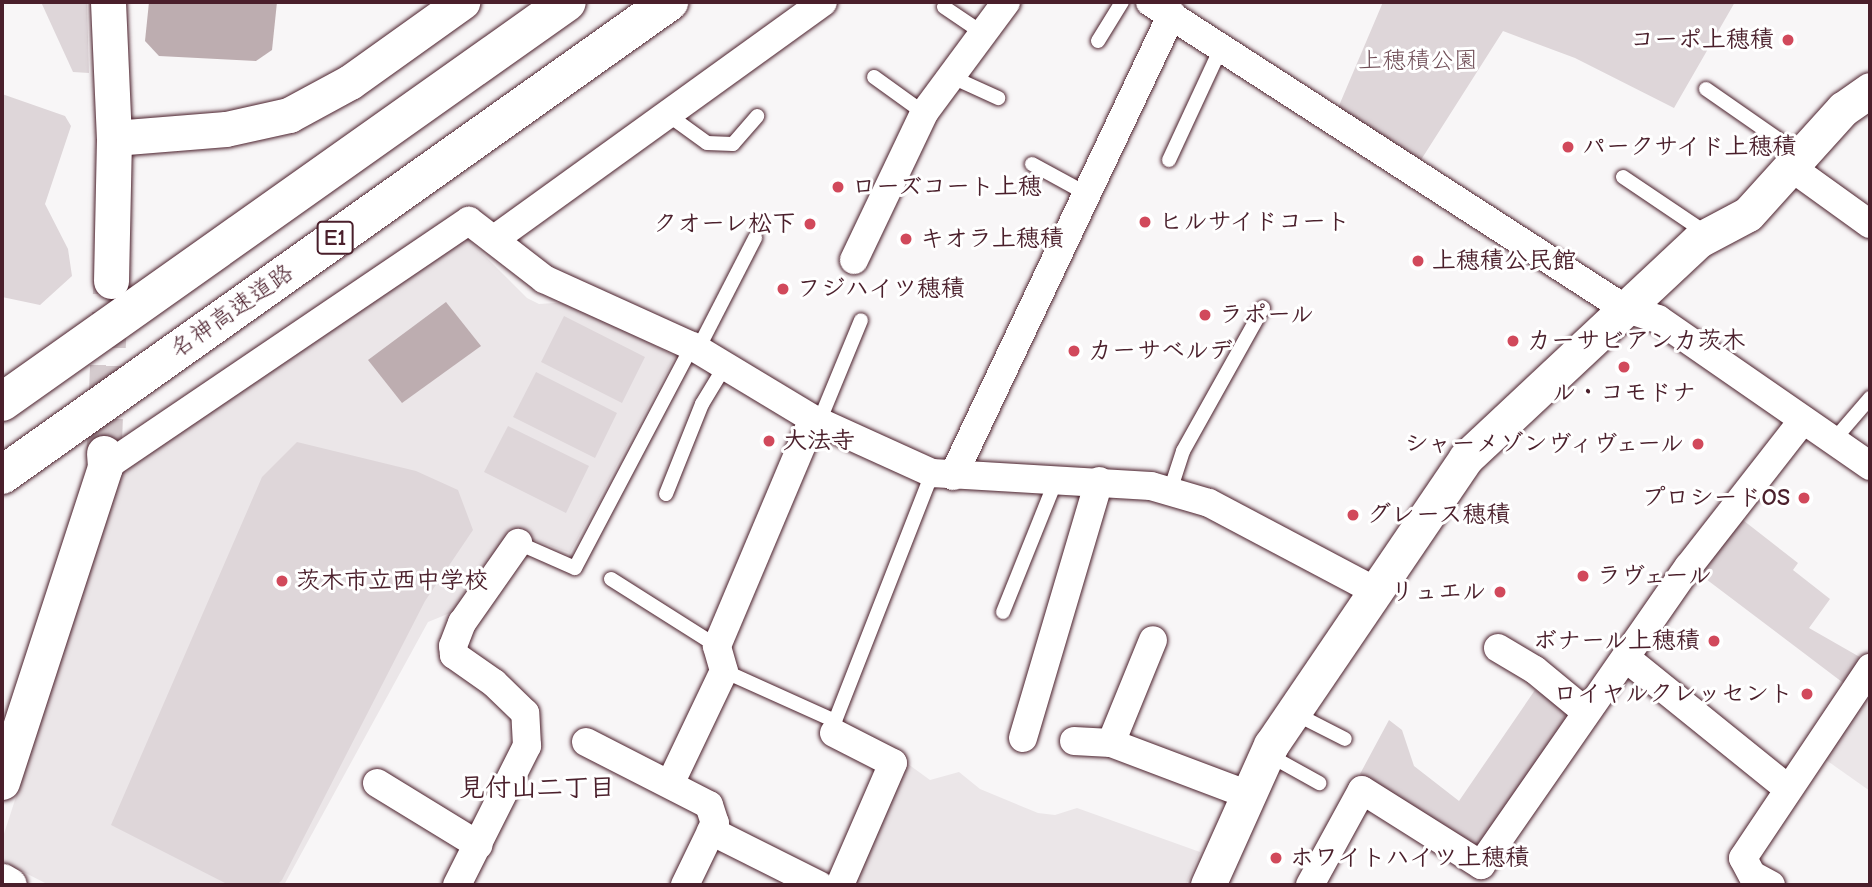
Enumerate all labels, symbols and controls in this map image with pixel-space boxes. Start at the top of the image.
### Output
place label: コーポ上穂積 [1630,26,1774,54]
marker: コーポ上穂積 [1780,32,1796,48]
park label: 上穂積公園 [1358,47,1478,75]
place label: パークサイド上穂積 [1582,133,1798,161]
marker: パークサイド上穂積 [1560,139,1576,155]
place label: ローズコート上穂 [852,173,1044,201]
marker: ローズコート上穂 [830,179,846,195]
place label: ヒルサイドコート [1159,208,1351,236]
place label: クオーレ松下 [652,210,796,238]
marker: ヒルサイドコート [1137,214,1153,230]
marker: クオーレ松下 [802,216,818,232]
road number: E1 [316,218,354,258]
place label: キオラ上穂積 [920,225,1064,253]
marker: キオラ上穂積 [898,231,914,247]
place label: 上穂積公民館 [1432,247,1576,275]
marker: 上穂積公民館 [1410,253,1426,269]
street label: 名神高速道路 [165,258,299,364]
place label: フジハイツ穂積 [797,275,965,303]
marker: フジハイツ穂積 [775,281,791,297]
place label: ラポール [1219,301,1315,329]
marker: ラポール [1197,307,1213,323]
place label: カーサビアンカ茨木 [1527,327,1743,355]
marker: カーサビアンカ茨木 [1505,333,1521,349]
place label: カーサベルデ [1088,337,1232,365]
marker: カーサベルデ [1066,343,1082,359]
marker: ル・コモドナ [1616,359,1632,375]
place label: ル・コモドナ [1552,379,1696,407]
place label: 大法寺 [783,427,855,455]
place label: シャーメゾンヴィヴェール [1397,430,1684,458]
marker: 大法寺 [761,433,777,449]
marker: シャーメゾンヴィヴェール [1690,436,1706,452]
place label: プロシードOS [1642,484,1790,512]
marker: プロシードOS [1796,490,1812,506]
place label: グレース穂積 [1367,501,1512,529]
marker: グレース穂積 [1345,507,1361,523]
place label: ラヴェール [1597,562,1716,590]
place label: 茨木市立西中学校 [296,567,488,595]
marker: ラヴェール [1575,568,1591,584]
marker: 茨木市立西中学校 [274,573,290,589]
place label: リュエル [1390,578,1486,606]
marker: リュエル [1492,584,1508,600]
place label: ボナール上穂積 [1532,627,1700,655]
marker: ボナール上穂積 [1706,633,1722,649]
place label: ロイヤルクレッセント [1553,680,1793,708]
marker: ロイヤルクレッセント [1799,686,1815,702]
district label: 見付山二丁目 [459,773,615,805]
place label: ホワイトハイツ上穂積 [1290,844,1530,872]
marker: ホワイトハイツ上穂積 [1268,850,1284,866]

